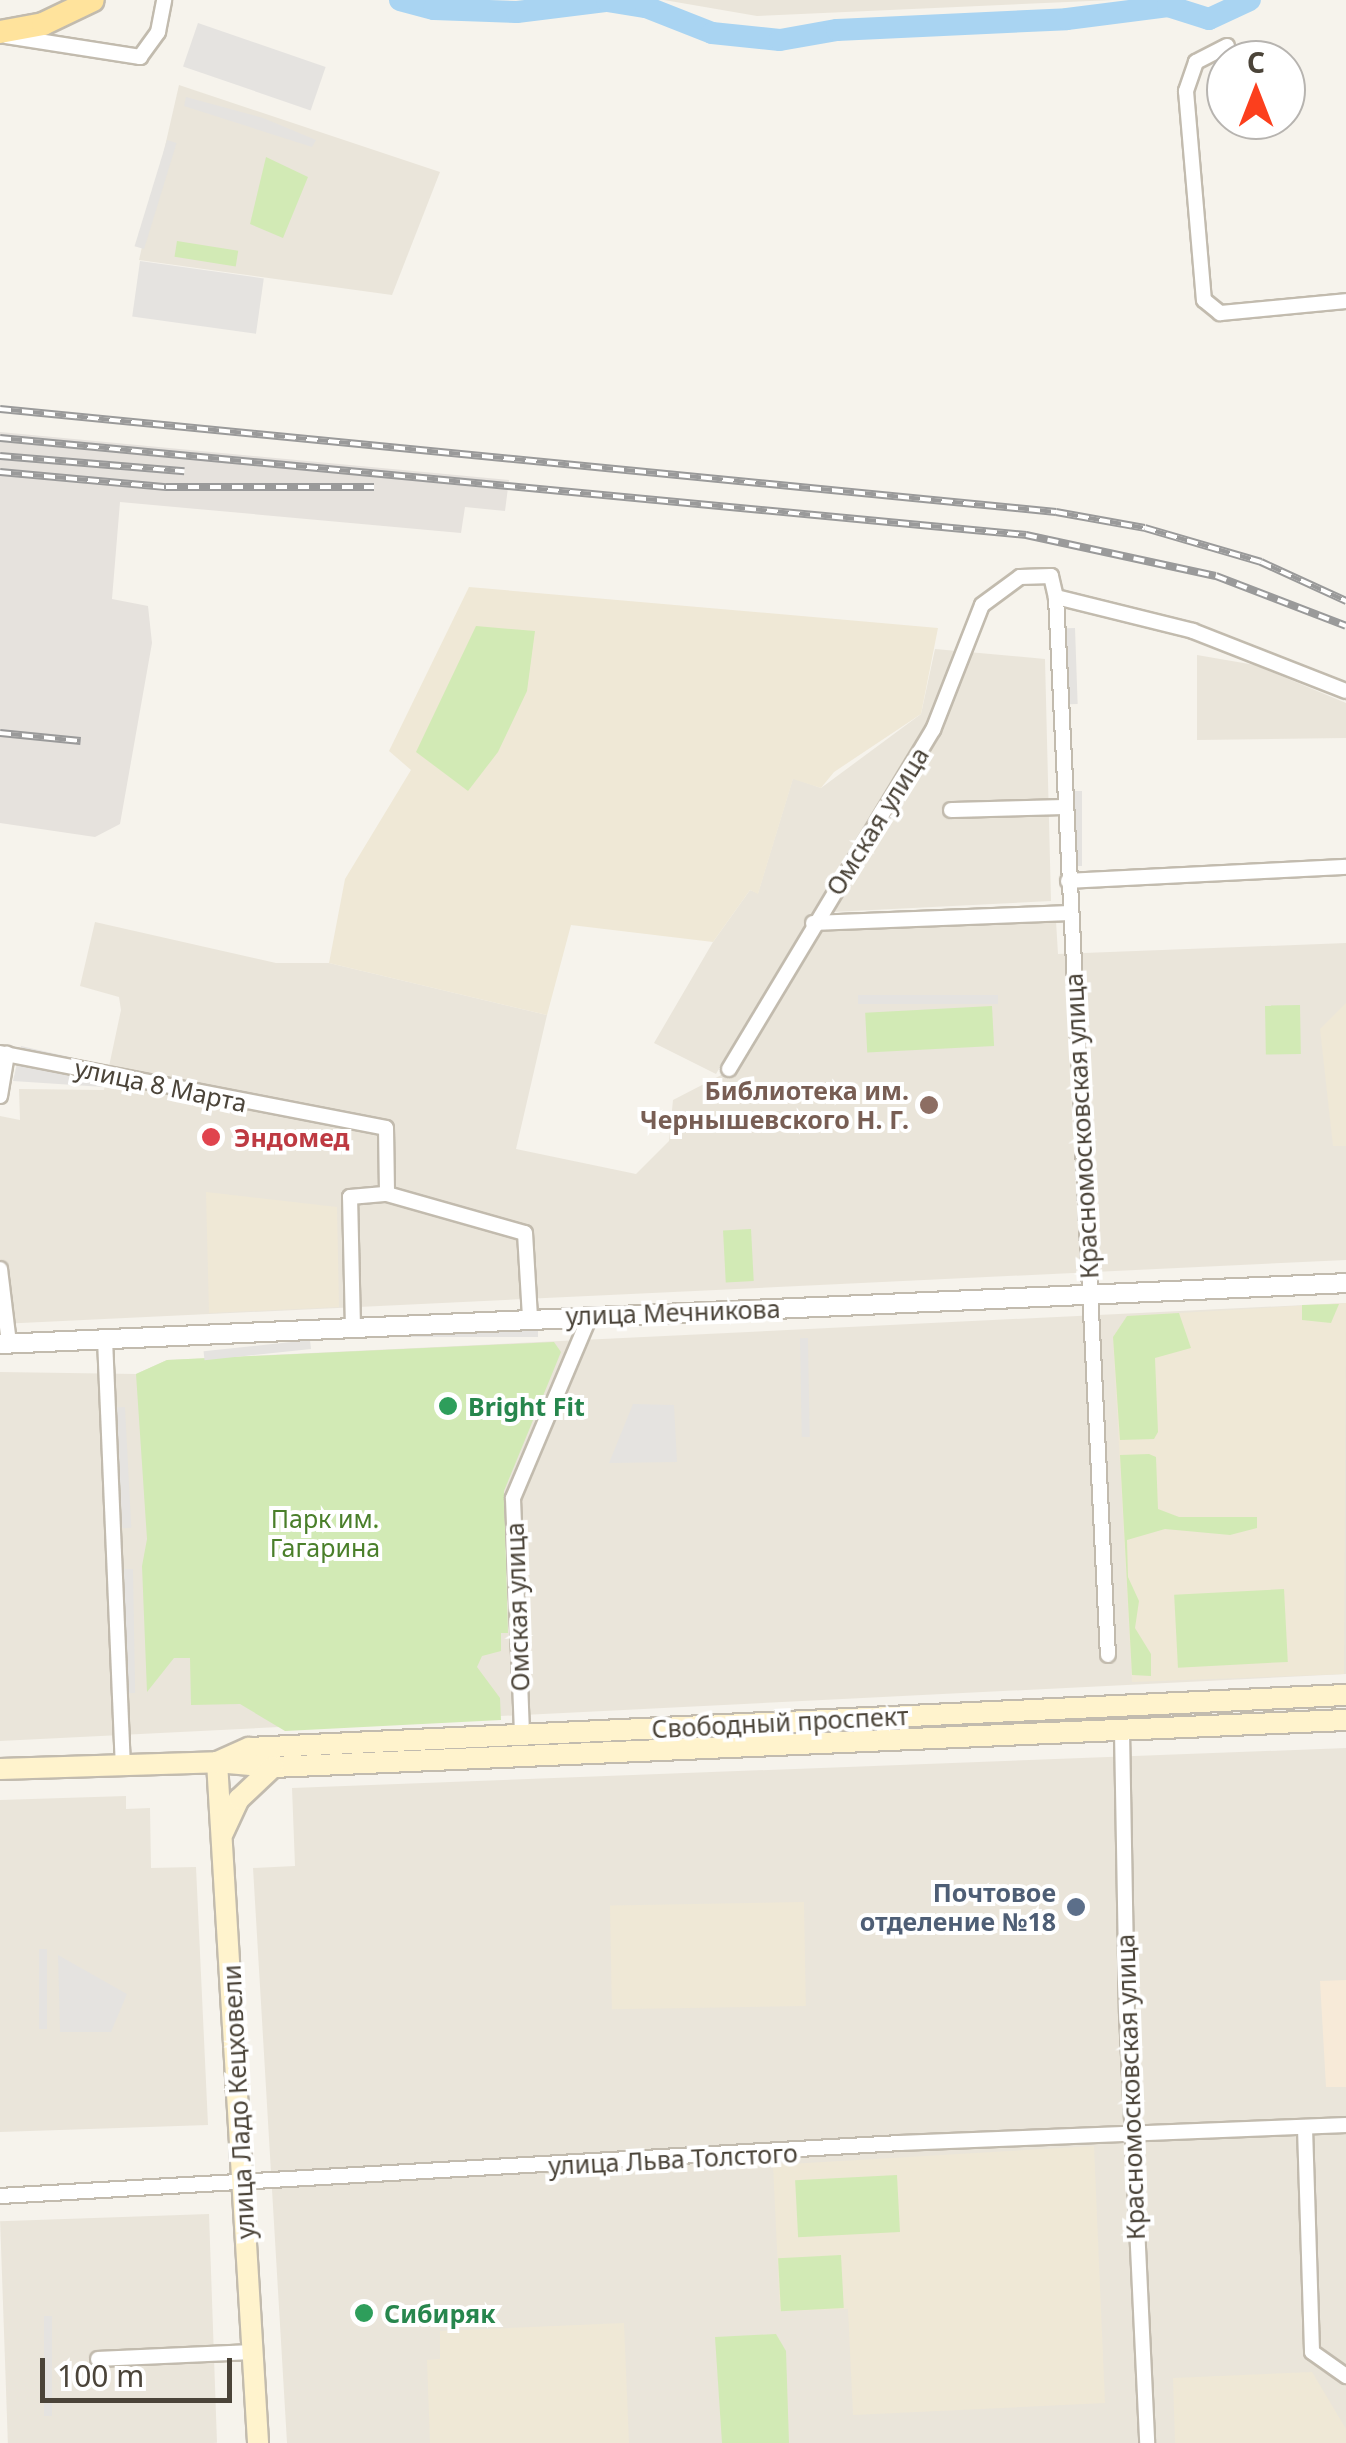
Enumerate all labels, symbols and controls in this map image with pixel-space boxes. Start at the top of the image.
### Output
north arrow [1206,40,1306,140]
text: С [1247,43,1265,81]
street label: Омская улица [819,741,935,901]
street label: Красномосковская улица [1058,972,1104,1280]
street label: улица 8 Марта [72,1052,250,1118]
place label: Библиотека им. Чернышевского Н. Г. [640,1076,909,1135]
marker: Библиотека им. Чернышевского Н. Г. [918,1094,940,1116]
place label: Эндомед [234,1122,349,1152]
marker: Эндомед [198,1124,224,1150]
street label: улица Мечникова [565,1293,781,1331]
place label: Bright Fit [468,1391,585,1421]
marker: Bright Fit [437,1395,459,1417]
park label: Парк им. Гагарина [270,1504,380,1563]
street label: Омская улица [499,1522,535,1692]
street label: Свободный проспект [651,1700,909,1744]
place label: Почтовое отделение №18 [860,1878,1056,1937]
marker: Почтовое отделение №18 [1065,1896,1087,1918]
street label: Красномосковская улица [1110,1933,1150,2241]
street label: улица Ладо Кецховели [216,1964,260,2240]
street label: улица Льва Толстого [548,2137,798,2181]
place label: Сибиряк [384,2298,496,2328]
marker: Сибиряк [353,2302,375,2324]
scale bar [45,2338,238,2400]
text: 100 m [57,2355,144,2396]

